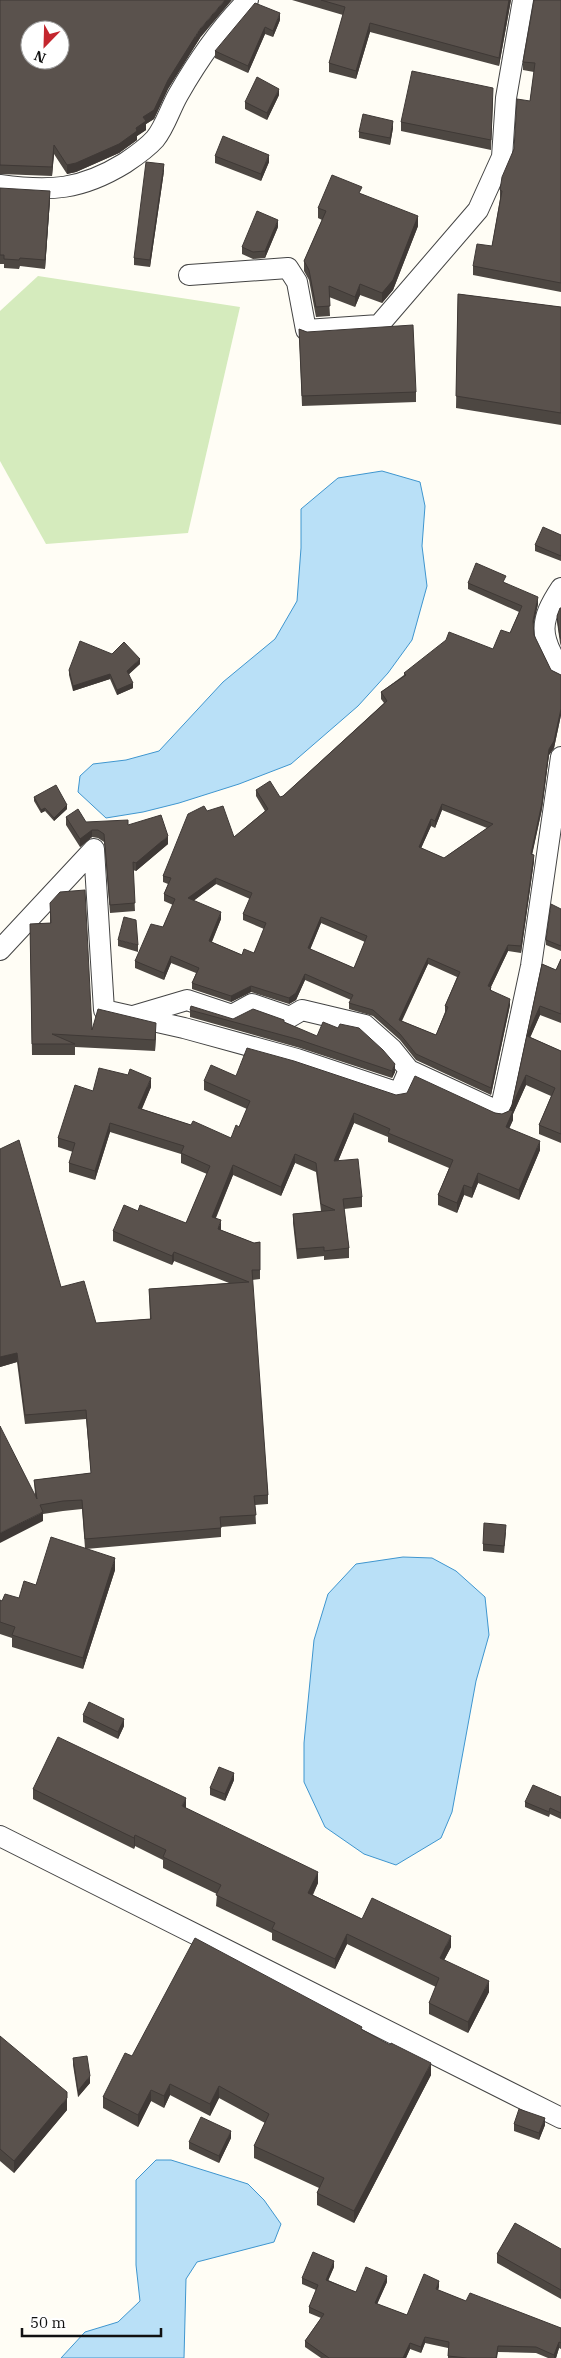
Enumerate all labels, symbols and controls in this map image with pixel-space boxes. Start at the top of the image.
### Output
north arrow [20,20,70,70]
text: N [31,47,49,67]
scale bar [22,2306,161,2338]
text: 50 m [30,2313,66,2332]

